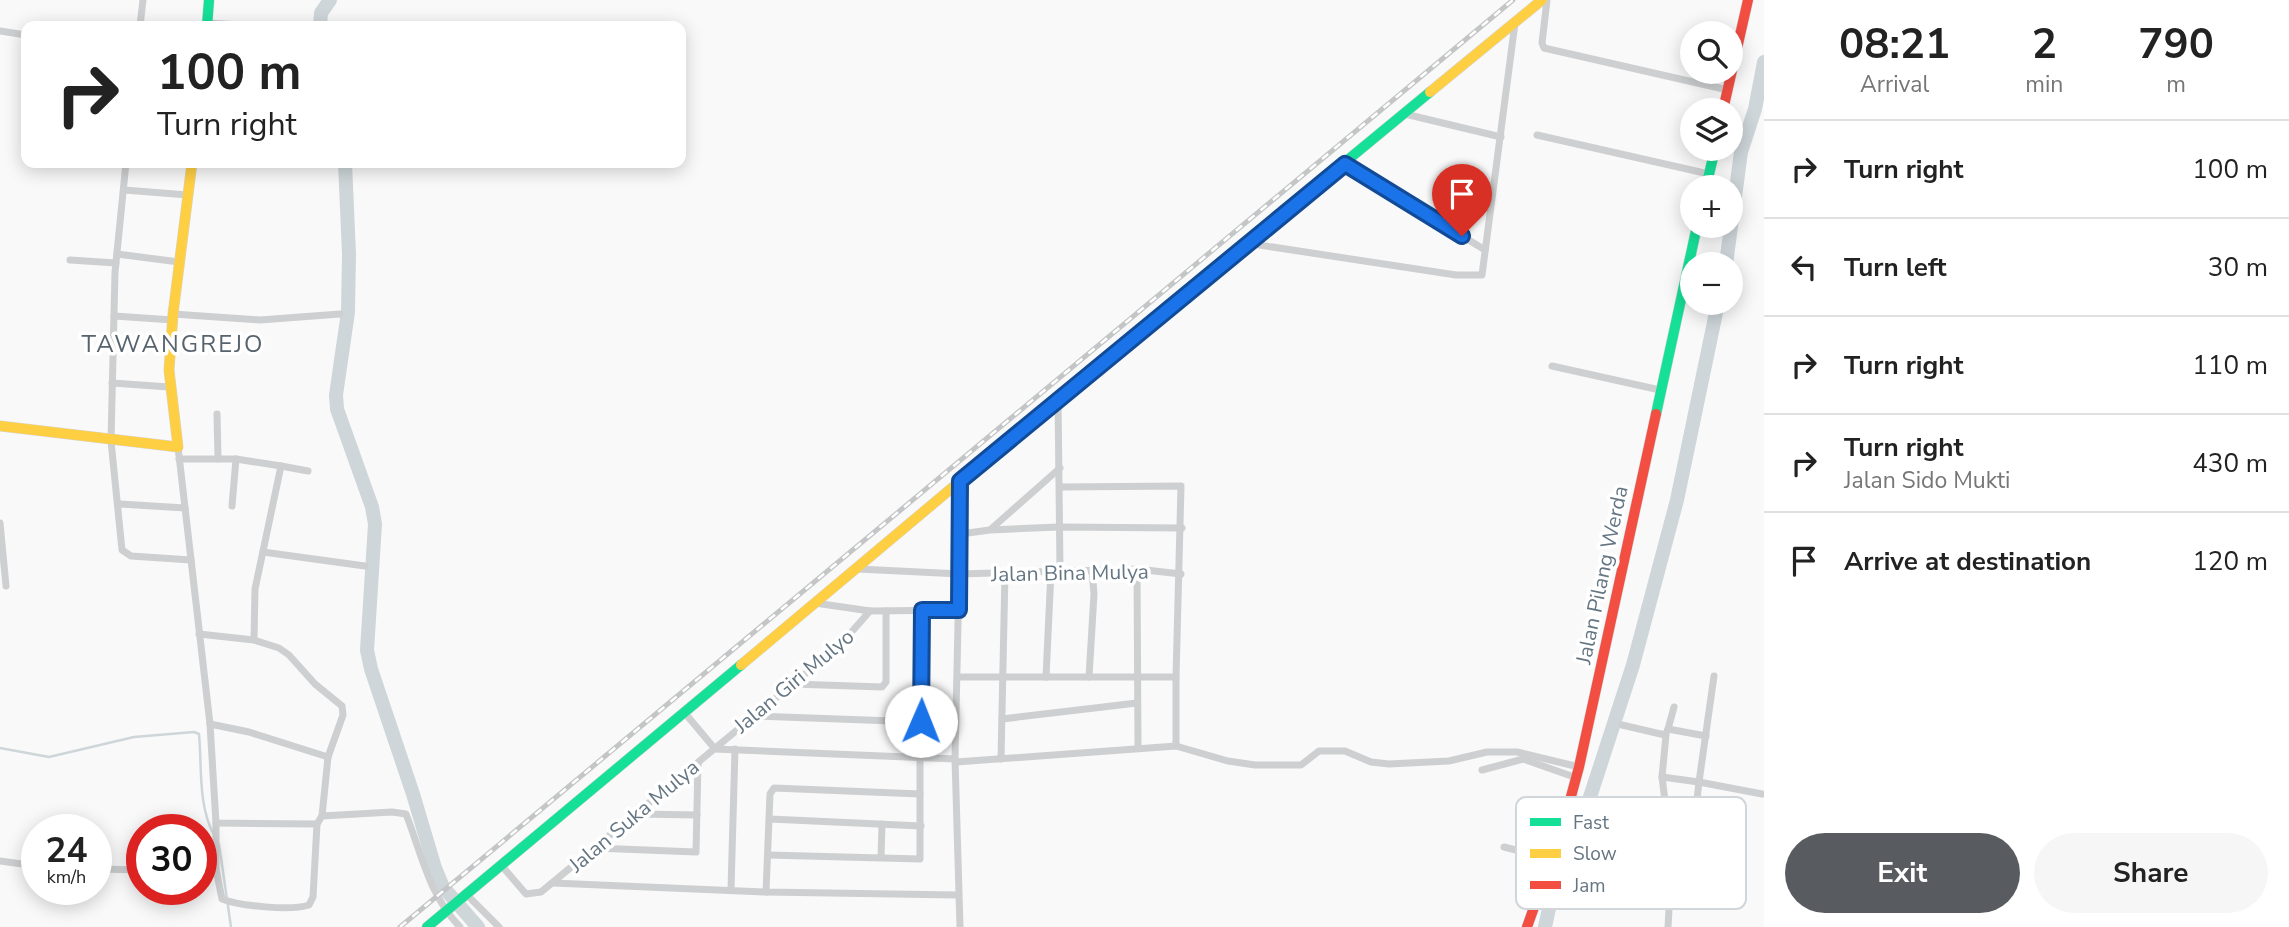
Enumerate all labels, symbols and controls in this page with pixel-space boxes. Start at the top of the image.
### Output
text: 08:21 [1839,16,1950,73]
text: 2 [2032,16,2057,73]
text: 790 [2138,16,2214,73]
map controls [1680,21,1743,315]
button: search [1680,21,1743,84]
text: 100 m [157,39,301,106]
icon: right [42,49,133,140]
text: Arrival [1860,69,1929,100]
text: min [2025,69,2063,100]
text: m [2166,69,2186,100]
button: layers [1680,98,1743,161]
text: Turn right [157,103,297,146]
icon: right [1785,150,1823,188]
text: Turn right [1844,152,1963,187]
text: 100 m [2192,152,2268,187]
pin [1432,164,1492,236]
icon: arrive [1443,175,1481,213]
button: + [1680,175,1743,238]
icon: left [1785,248,1823,286]
text: Turn left [1844,250,1947,285]
text: 30 m [2208,250,2268,285]
button: − [1680,252,1743,315]
district label: TAWANGREJO [82,328,264,360]
icon: right [1785,346,1823,384]
text: Turn right [1844,348,1963,383]
text: 110 m [2192,348,2268,383]
text: Turn right [1844,430,1963,465]
icon: right [1785,444,1823,482]
text: 430 m [2192,446,2268,481]
text: Jalan Sido Mukti [1844,465,2010,496]
street label: Jalan Pilang Werda [1569,483,1635,668]
icon: arrive [1785,542,1823,580]
text: Arrive at destination [1844,544,2091,579]
text: 120 m [2192,544,2268,579]
street label: Jalan Bina Mulya [990,558,1149,588]
street label: Jalan Giri Mulyo [727,623,860,740]
position arrow [884,684,958,758]
street label: Jalan Suka Mulya [562,753,705,879]
legend [1516,797,1746,909]
text: Fast [1573,810,1609,836]
speed limit sign: 30 [126,814,217,905]
text: 24 [45,827,88,874]
button: Exit [1785,833,2020,913]
button: Share [2034,833,2268,913]
text: Slow [1573,841,1617,867]
text: km/h [47,865,86,889]
text: Jam [1572,873,1606,899]

